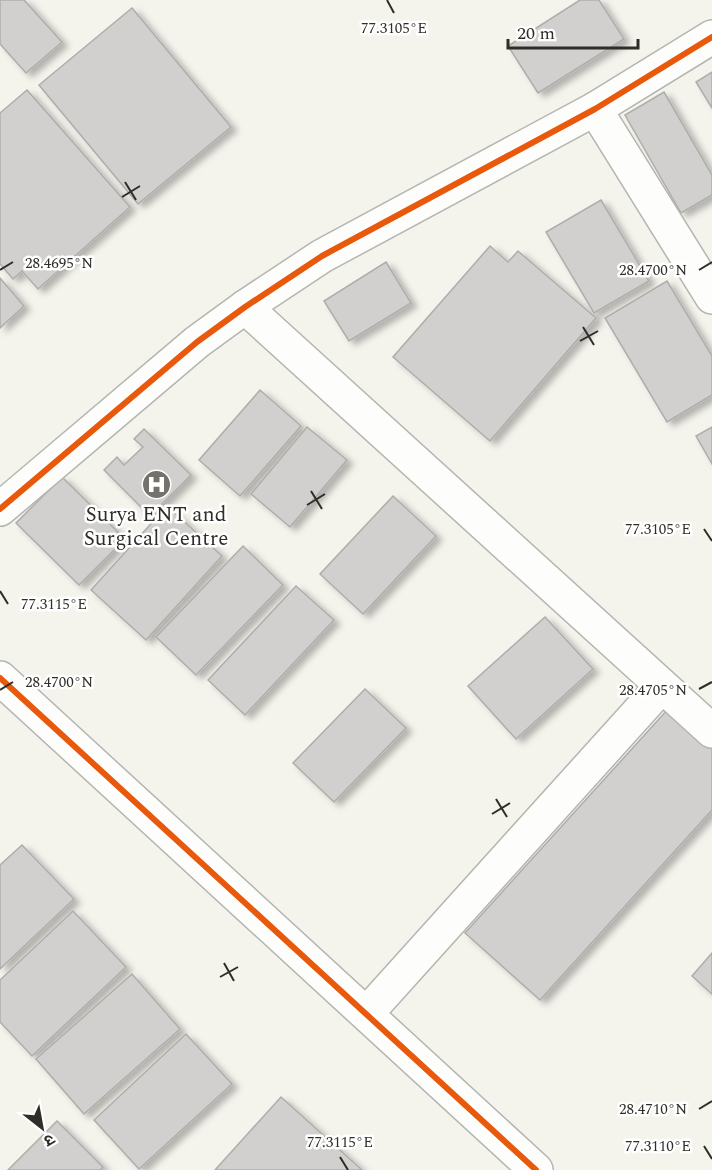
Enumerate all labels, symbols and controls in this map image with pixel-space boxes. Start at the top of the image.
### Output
scale bar [508,12,638,50]
text: 77.3105°E [361,17,427,40]
text: 20 m [517,20,555,47]
text: 28.4695°N [25,252,93,275]
text: 28.4700°N [619,259,687,282]
hospital icon: Surya ENT and Surgical Centre [140,468,172,500]
place label: Surya ENT and Surgical Centre [84,499,228,555]
text: 77.3105°E [625,518,691,541]
text: 77.3115°E [21,593,87,616]
text: 28.4700°N [25,671,93,694]
text: 28.4705°N [619,679,687,702]
north arrow [12,1098,72,1158]
text: 28.4710°N [619,1098,687,1121]
text: उ [38,1127,59,1153]
text: 77.3115°E [307,1131,373,1154]
text: 77.3110°E [625,1135,691,1158]

